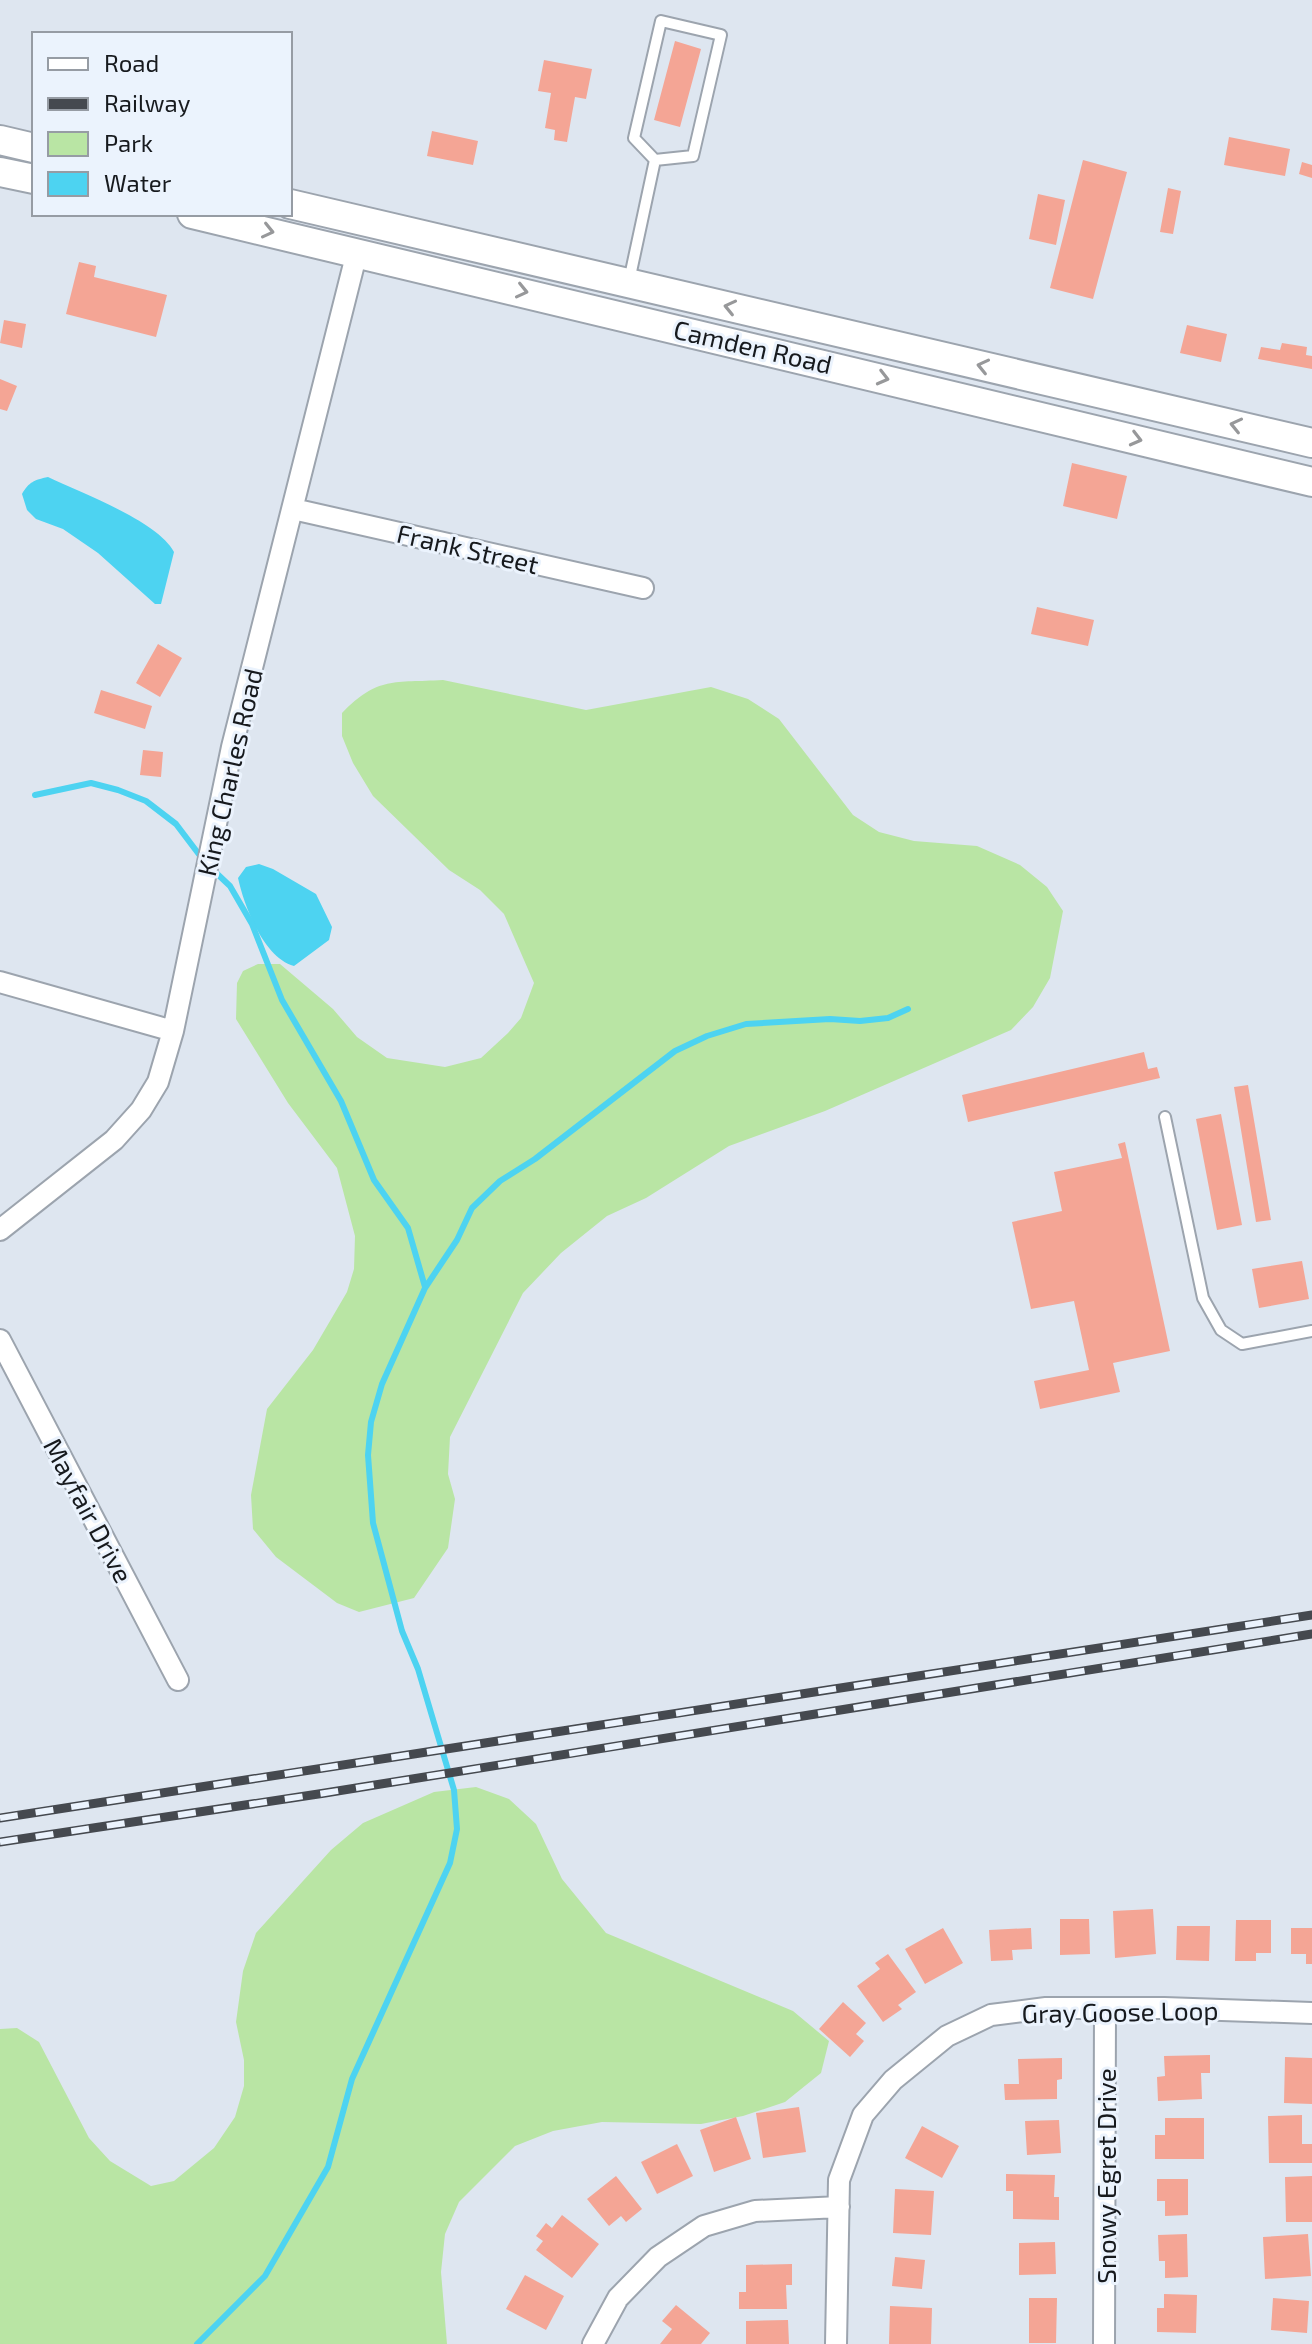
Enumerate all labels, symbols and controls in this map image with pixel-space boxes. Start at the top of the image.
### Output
legend [32,32,292,216]
text: Road [104,48,159,77]
text: Railway [104,88,191,117]
text: Park [104,128,153,157]
text: Water [104,168,172,197]
one-way arrow [261,222,275,239]
one-way arrow [514,282,528,299]
one-way arrow [723,299,737,316]
street label: Camden Road [671,313,835,379]
one-way arrow [977,358,990,375]
one-way arrow [876,368,890,385]
one-way arrow [1230,418,1243,435]
one-way arrow [1129,430,1142,447]
street label: Frank Street [394,517,542,579]
street label: King Charles Road [190,665,268,879]
street label: Mayfair Drive [38,1433,140,1587]
street label: Gray Goose Loop [1021,1994,1219,2028]
street label: Snowy Egret Drive [1090,2068,1121,2284]

